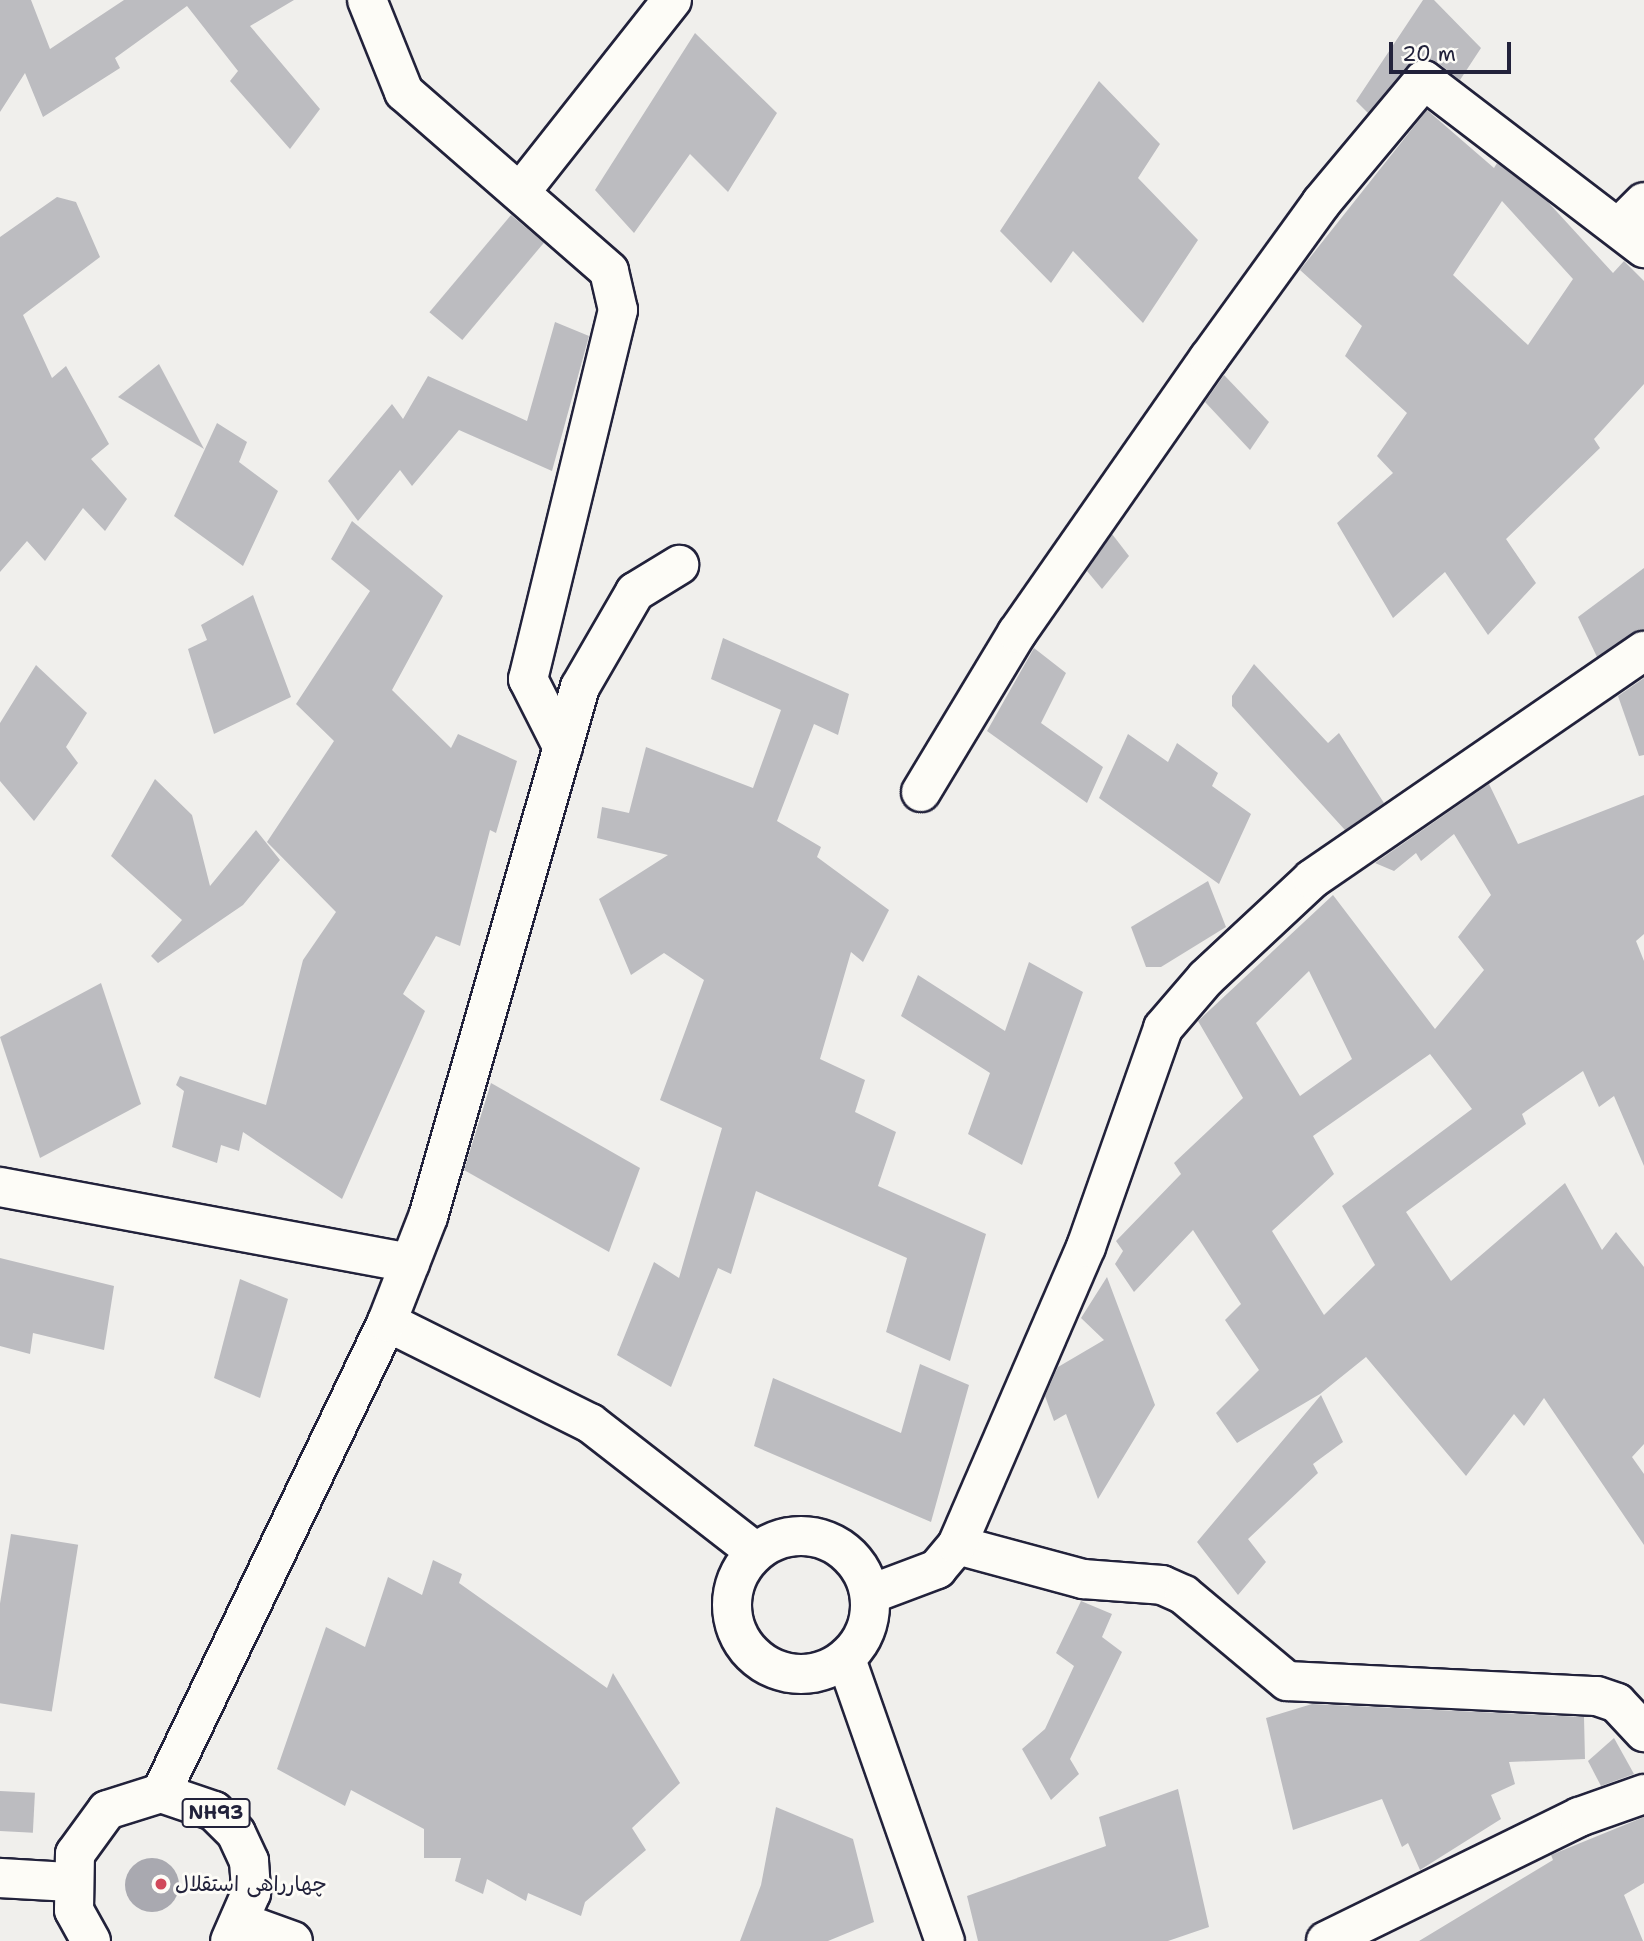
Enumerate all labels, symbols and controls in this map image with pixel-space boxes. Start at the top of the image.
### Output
scale bar [1392,28,1514,72]
text: 20 m [1402,40,1456,68]
road number: NH93 [181,1798,251,1828]
place label: چهارراهی استقلال [175,1871,327,1897]
marker: چهارراهی استقلال [153,1876,169,1892]

